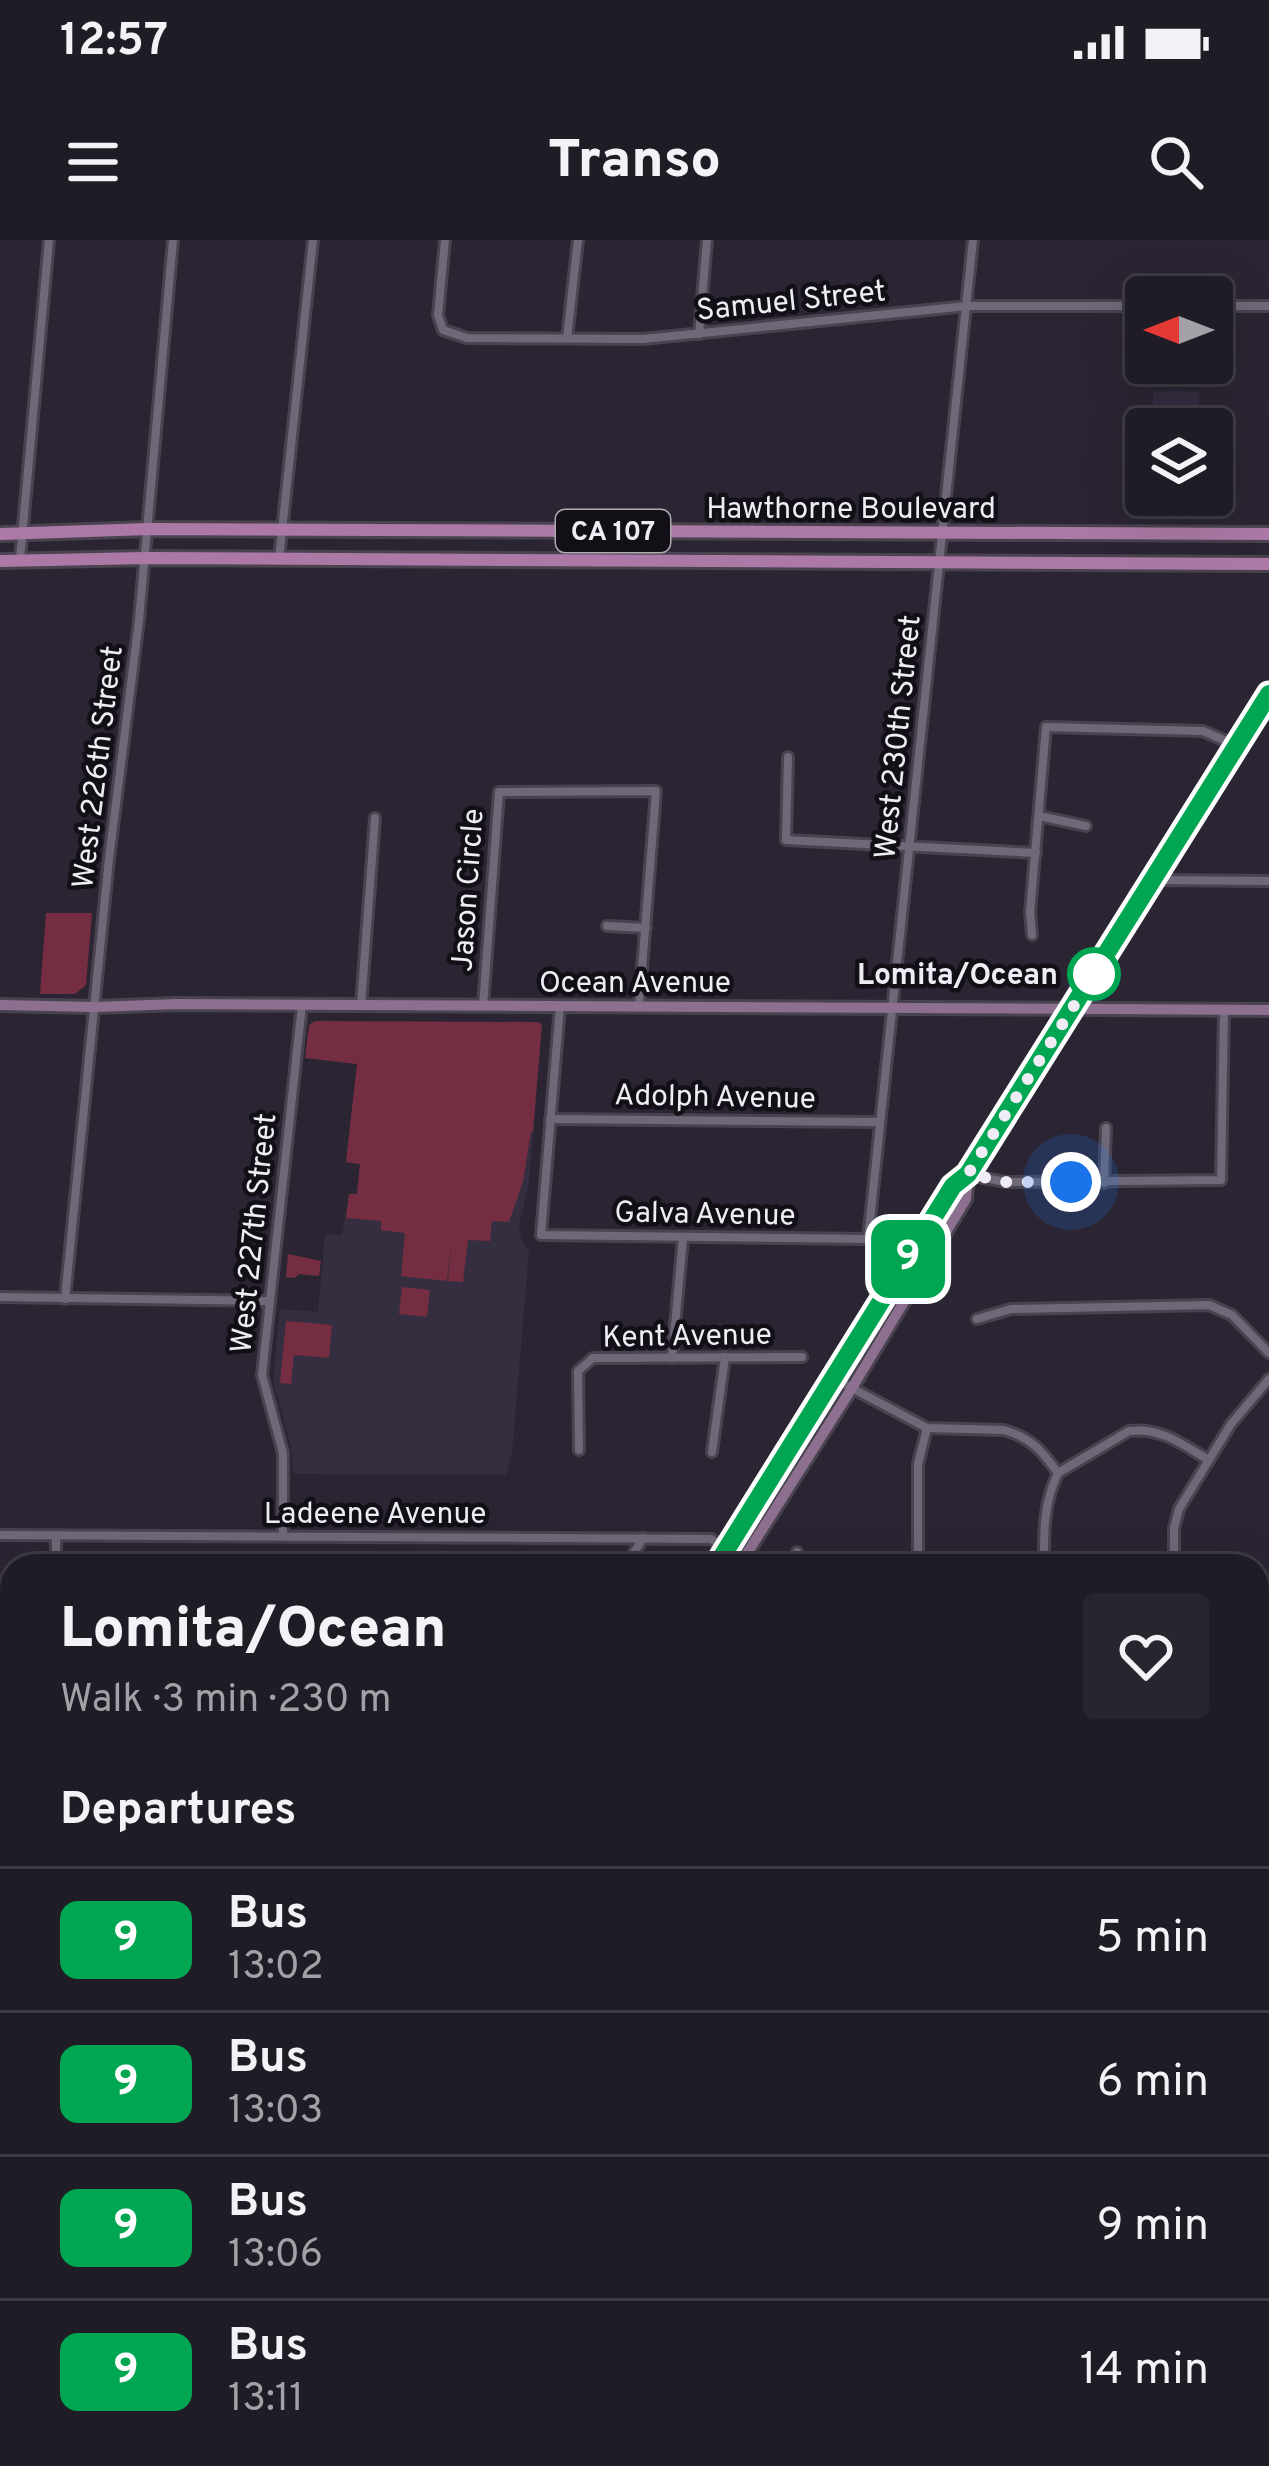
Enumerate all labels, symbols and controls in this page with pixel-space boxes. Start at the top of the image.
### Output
text: 12:57 [60,14,168,71]
text: Transo [548,128,721,197]
icon: menu [60,129,126,195]
icon: search [1143,129,1209,195]
street label: Samuel Street [695,274,888,331]
north arrow [1125,276,1233,384]
map controls [1125,276,1233,516]
button: layers [1125,408,1233,516]
street label: Hawthorne Boulevard [706,492,996,529]
road number: CA 107 [556,510,670,552]
street label: West 230th Street [868,613,931,861]
street label: West 226th Street [66,644,133,891]
street label: Jason Circle [445,807,494,973]
marker: Lomita/Ocean [1069,949,1119,999]
place label: Lomita/Ocean [857,958,1058,995]
street label: Ocean Avenue [539,966,731,1003]
street label: Adolph Avenue [614,1078,816,1119]
street label: West 227th Street [224,1111,286,1355]
your location [1041,1152,1101,1212]
street label: Galva Avenue [614,1195,796,1236]
line badge: 9 [869,1220,947,1298]
text: 9 [895,1232,921,1285]
street label: Kent Avenue [602,1318,772,1357]
street label: Ladeene Avenue [264,1497,486,1534]
button: heart [1083,1593,1209,1719]
text: Lomita/Ocean [60,1596,447,1668]
text: Walk · 3 min · 230 m [60,1677,392,1726]
text: Departures [60,1783,296,1840]
text: Bus [228,1887,308,1944]
text: 5 min [1096,1911,1209,1968]
text: 9 [113,1913,139,1966]
text: 13:02 [228,1944,324,1993]
text: Bus [228,2031,308,2088]
text: 6 min [1097,2055,1209,2112]
text: 9 [113,2057,139,2110]
text: 13:03 [228,2088,323,2137]
text: Bus [228,2175,308,2232]
text: 9 min [1097,2199,1209,2256]
text: 9 [113,2201,139,2254]
text: 13:06 [228,2232,323,2281]
text: Bus [228,2319,308,2376]
text: 14 min [1080,2343,1209,2400]
text: 9 [113,2345,139,2398]
text: 13:11 [228,2376,304,2425]

